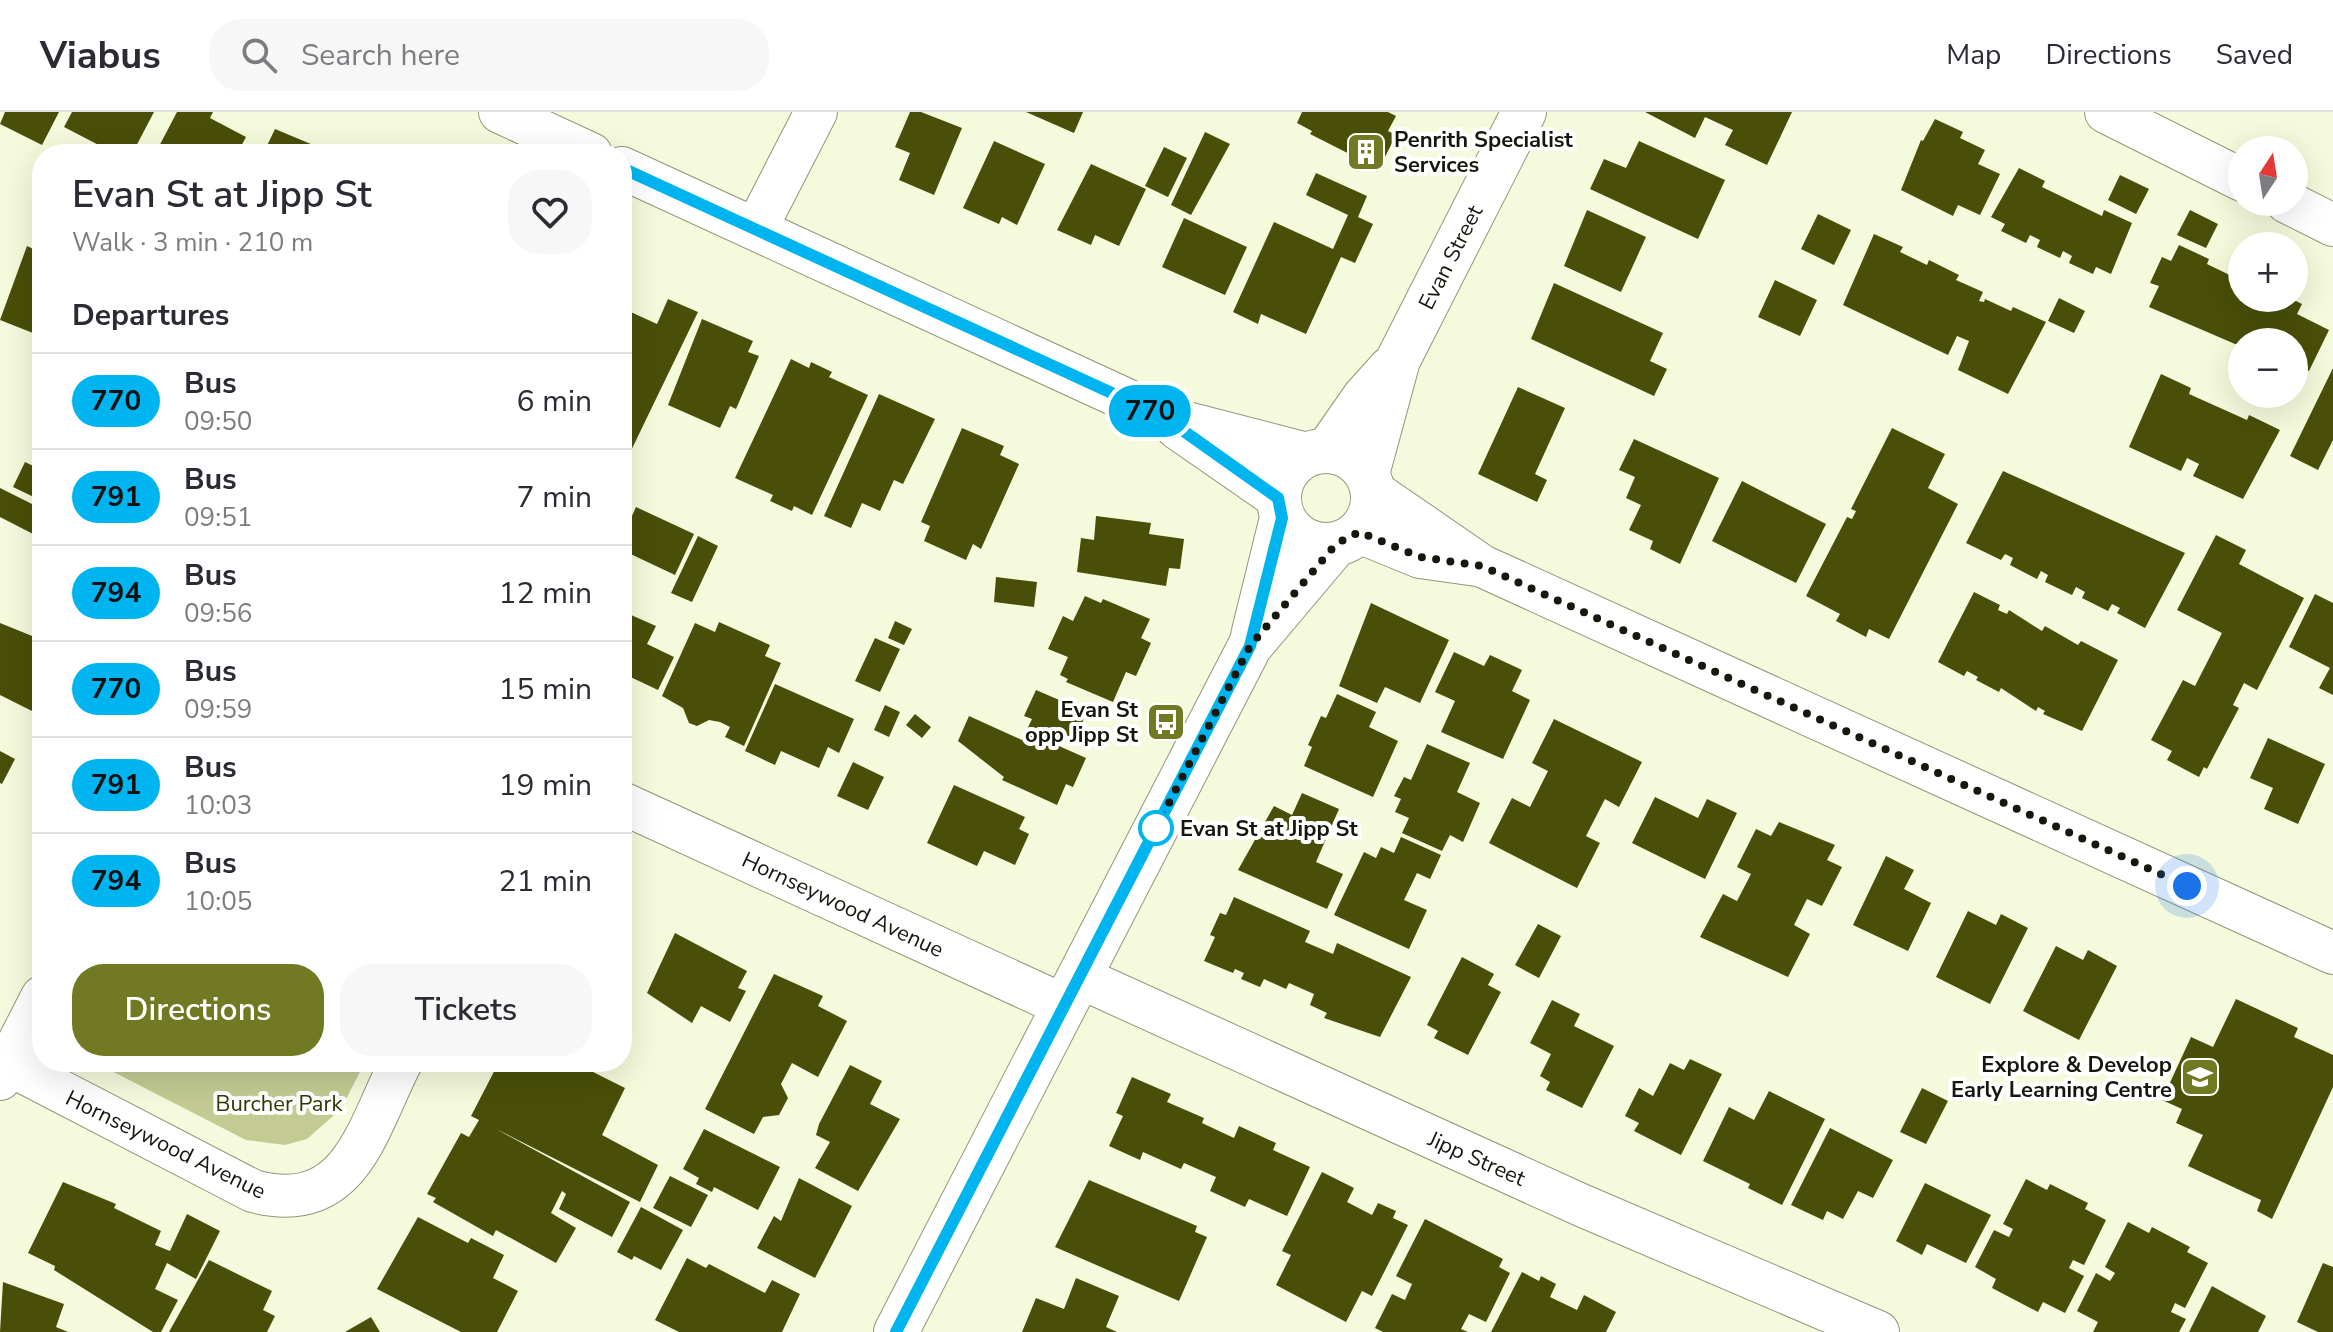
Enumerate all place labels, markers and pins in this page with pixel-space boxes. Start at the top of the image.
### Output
place label: Penrith Specialist Services [1394,125,1573,180]
building icon: Penrith Specialist Services [1345,131,1387,173]
place label: Evan St opp Jipp St [1025,695,1139,750]
bus stop icon: Evan St opp Jipp St [1145,701,1187,743]
marker: Evan St at Jipp St [1139,811,1173,845]
place label: Evan St at Jipp St [1180,814,1358,844]
place label: Explore & Develop Early Learning Centre [1951,1050,2172,1105]
school or university icon: Explore & Develop Early Learning Centre [2179,1056,2221,1098]

